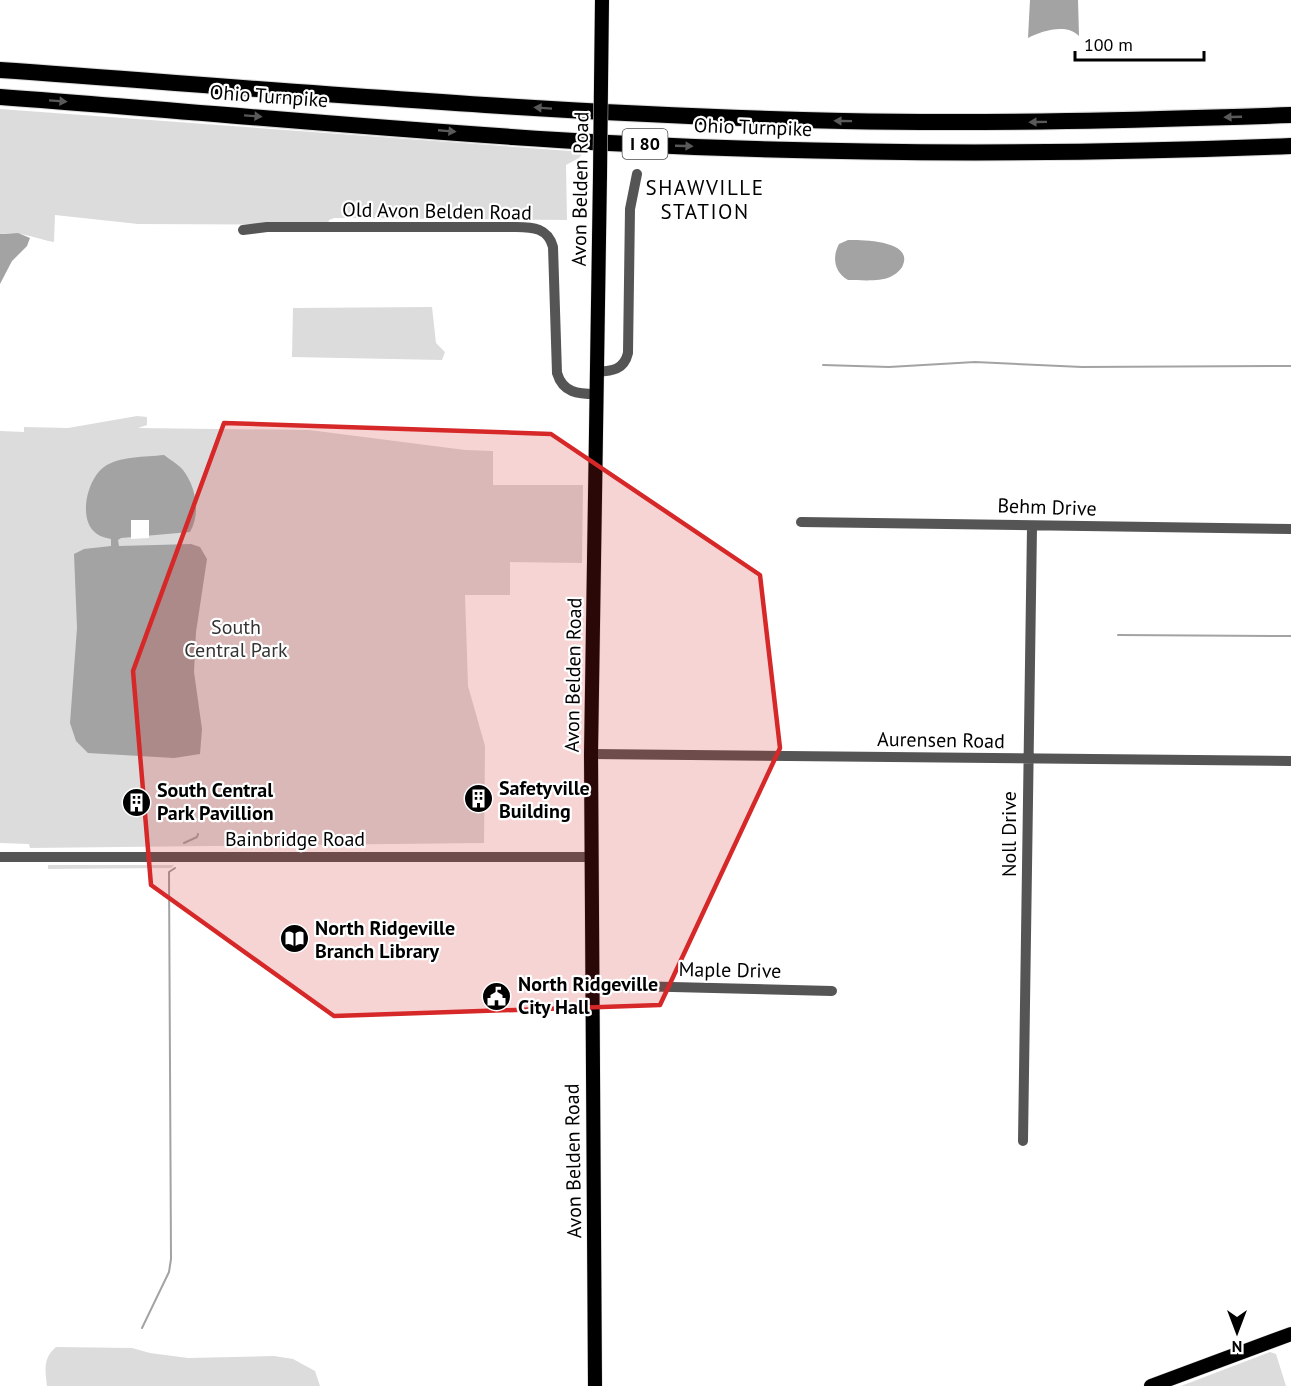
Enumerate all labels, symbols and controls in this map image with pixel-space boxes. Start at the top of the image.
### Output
scale bar [1075,24,1204,62]
text: 100 m [1084,33,1133,56]
street label: Ohio Turnpike [209,79,329,113]
one-way arrow [49,96,68,106]
one-way arrow [533,104,552,113]
one-way arrow [243,111,262,121]
street label: Avon Belden Road [566,111,594,267]
street label: Ohio Turnpike [693,112,813,142]
one-way arrow [1223,112,1242,122]
one-way arrow [833,116,852,126]
one-way arrow [1028,117,1047,127]
one-way arrow [438,126,457,136]
road number: I 80 [622,129,668,159]
one-way arrow [674,141,693,150]
district label: SHAWVILLE STATION [646,174,764,225]
street label: Old Avon Belden Road [342,196,532,226]
street label: Behm Drive [997,492,1097,522]
street label: Avon Belden Road [559,597,587,753]
park label: South Central Park [184,614,288,663]
street label: Aurensen Road [877,726,1005,754]
place label: Safetyville Building [499,775,590,824]
place label: South Central Park Pavillion [157,777,274,826]
building icon: Safetyville Building [462,783,494,815]
building icon: South Central Park Pavillion [120,786,152,818]
street label: Noll Drive [996,791,1022,877]
street label: Bainbridge Road [225,826,365,852]
place label: North Ridgeville Branch Library [315,915,455,964]
library icon: North Ridgeville Branch Library [278,923,310,955]
street label: Maple Drive [678,956,782,984]
place label: North Ridgeville City Hall [518,971,658,1020]
public building icon: North Ridgeville City Hall [481,980,513,1012]
street label: Avon Belden Road [559,1083,587,1239]
north arrow [1207,1302,1267,1362]
text: N [1232,1337,1242,1357]

